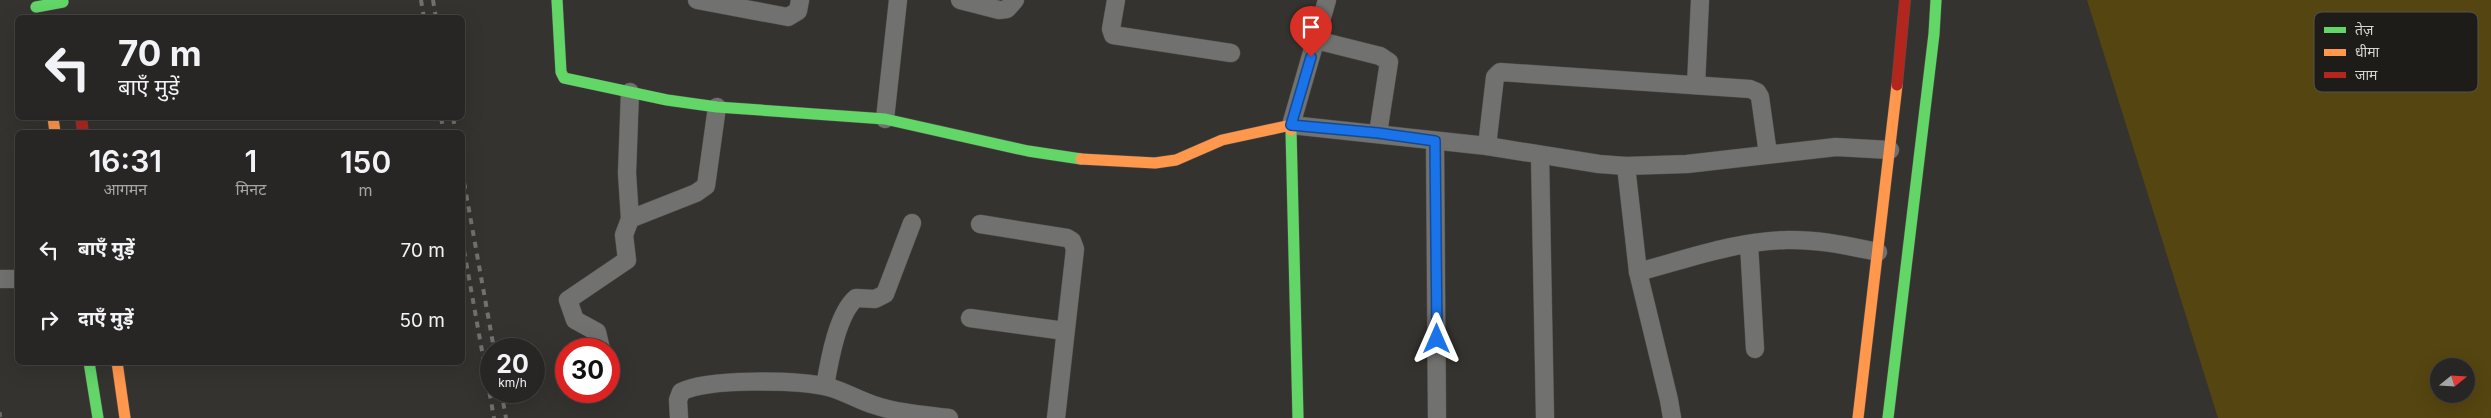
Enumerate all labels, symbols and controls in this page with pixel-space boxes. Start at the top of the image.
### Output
pin [1290,6,1332,57]
legend [2314,12,2478,92]
icon: arrive [1297,13,1325,41]
text: तेज़ [2355,21,2374,38]
text: 70 m [118,32,202,74]
icon: left [35,35,100,100]
text: धीमा [2355,43,2380,60]
text: जाम [2355,66,2378,83]
text: बाएँ मुड़ें [118,74,180,100]
text: 16:31 [89,143,162,179]
text: 1 [245,143,257,179]
text: 150 [340,144,391,180]
text: आगमन [103,179,147,199]
text: मिनट [236,179,266,199]
text: m [359,180,373,200]
icon: left [35,236,63,264]
text: बाएँ मुड़ें [78,237,135,260]
text: 70 m [401,239,445,262]
icon: right [35,306,63,334]
text: दाएँ मुड़ें [78,307,134,330]
text: 50 m [399,309,445,332]
position arrow [1410,312,1462,364]
speed limit sign: 30 [555,338,620,403]
text: 20 [496,349,529,379]
north arrow [2430,358,2475,402]
map controls [2430,358,2475,403]
text: km/h [498,375,527,390]

